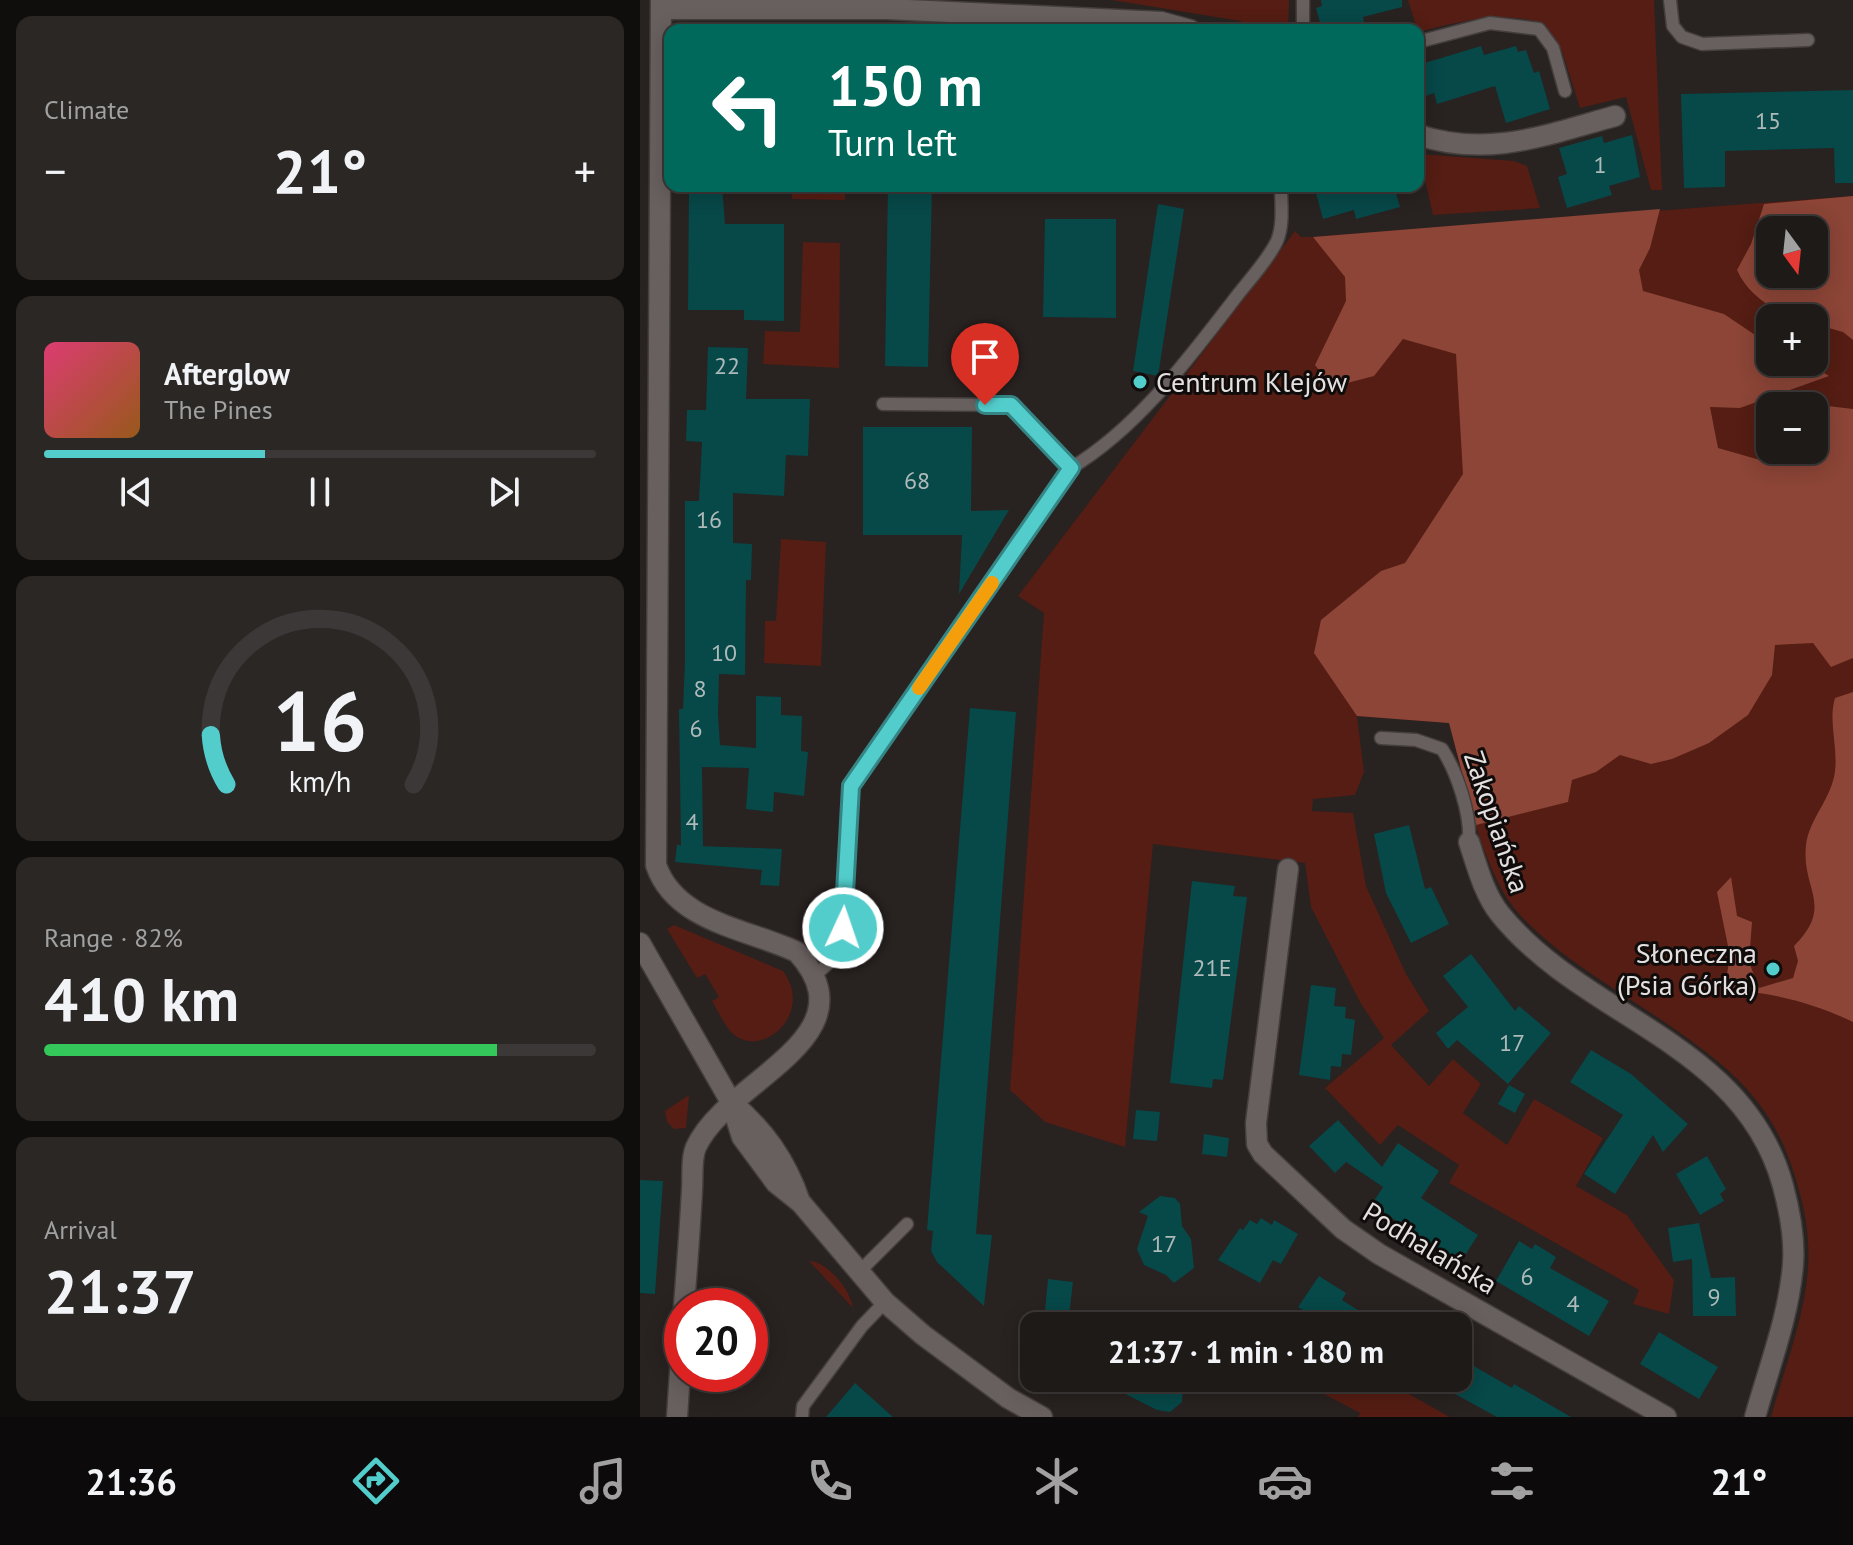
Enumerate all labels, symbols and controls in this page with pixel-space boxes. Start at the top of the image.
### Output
text: 150 m [828,49,983,121]
icon: left [696,56,800,160]
text: Climate [44,93,129,126]
house number: 15 [1755,105,1781,136]
text: Turn left [828,119,957,166]
text: 21° [273,132,367,210]
text: − [44,142,66,199]
text: + [574,142,596,199]
house number: 1 [1593,149,1607,180]
north arrow [1756,216,1828,288]
map controls [1756,216,1828,464]
button: + [1756,304,1828,376]
pin [951,323,1019,405]
icon: arrive [963,335,1007,379]
house number: 22 [714,350,740,381]
text: Afterglow [164,354,290,393]
place label: Centrum Klejów [1156,363,1348,400]
marker: Centrum Klejów [1131,373,1149,391]
button: − [1756,392,1828,464]
text: The Pines [164,393,273,426]
house number: 68 [904,465,930,496]
icon: previous [114,470,158,514]
icon: pause [298,470,342,514]
icon: next [482,470,526,514]
house number: 16 [696,504,722,535]
house number: 10 [711,637,737,668]
text: 16 [273,665,367,773]
house number: 8 [693,673,707,704]
house number: 6 [689,713,703,744]
street label: Zakopiańska [1456,746,1539,898]
text: km/h [289,763,351,800]
house number: 4 [685,806,699,837]
position arrow [801,886,885,970]
text: Range · 82% [44,921,183,954]
place label: Słoneczna (Psia Górka) [1617,934,1757,1003]
house number: 21E [1192,952,1232,983]
text: 410 km [44,960,239,1038]
marker: Słoneczna (Psia Górka) [1764,960,1782,978]
house number: 17 [1499,1027,1525,1058]
street label: Podhalańska [1356,1193,1504,1302]
text: Arrival [44,1213,117,1246]
house number: 17 [1151,1228,1177,1259]
text: 21:37 [44,1252,196,1330]
house number: 6 [1520,1261,1534,1292]
house number: 9 [1707,1281,1721,1312]
speed limit sign: 20 [664,1288,768,1392]
house number: 4 [1566,1288,1580,1319]
text: 21:37 · 1 min · 180 m [1108,1332,1384,1371]
icon: directions [348,1453,404,1509]
icon: music [575,1453,631,1509]
icon: phone [802,1453,858,1509]
icon: climate [1029,1453,1085,1509]
icon: car [1257,1453,1313,1509]
icon: filters [1484,1453,1540,1509]
text: 21:36 [86,1458,177,1505]
text: 21° [1711,1458,1767,1505]

